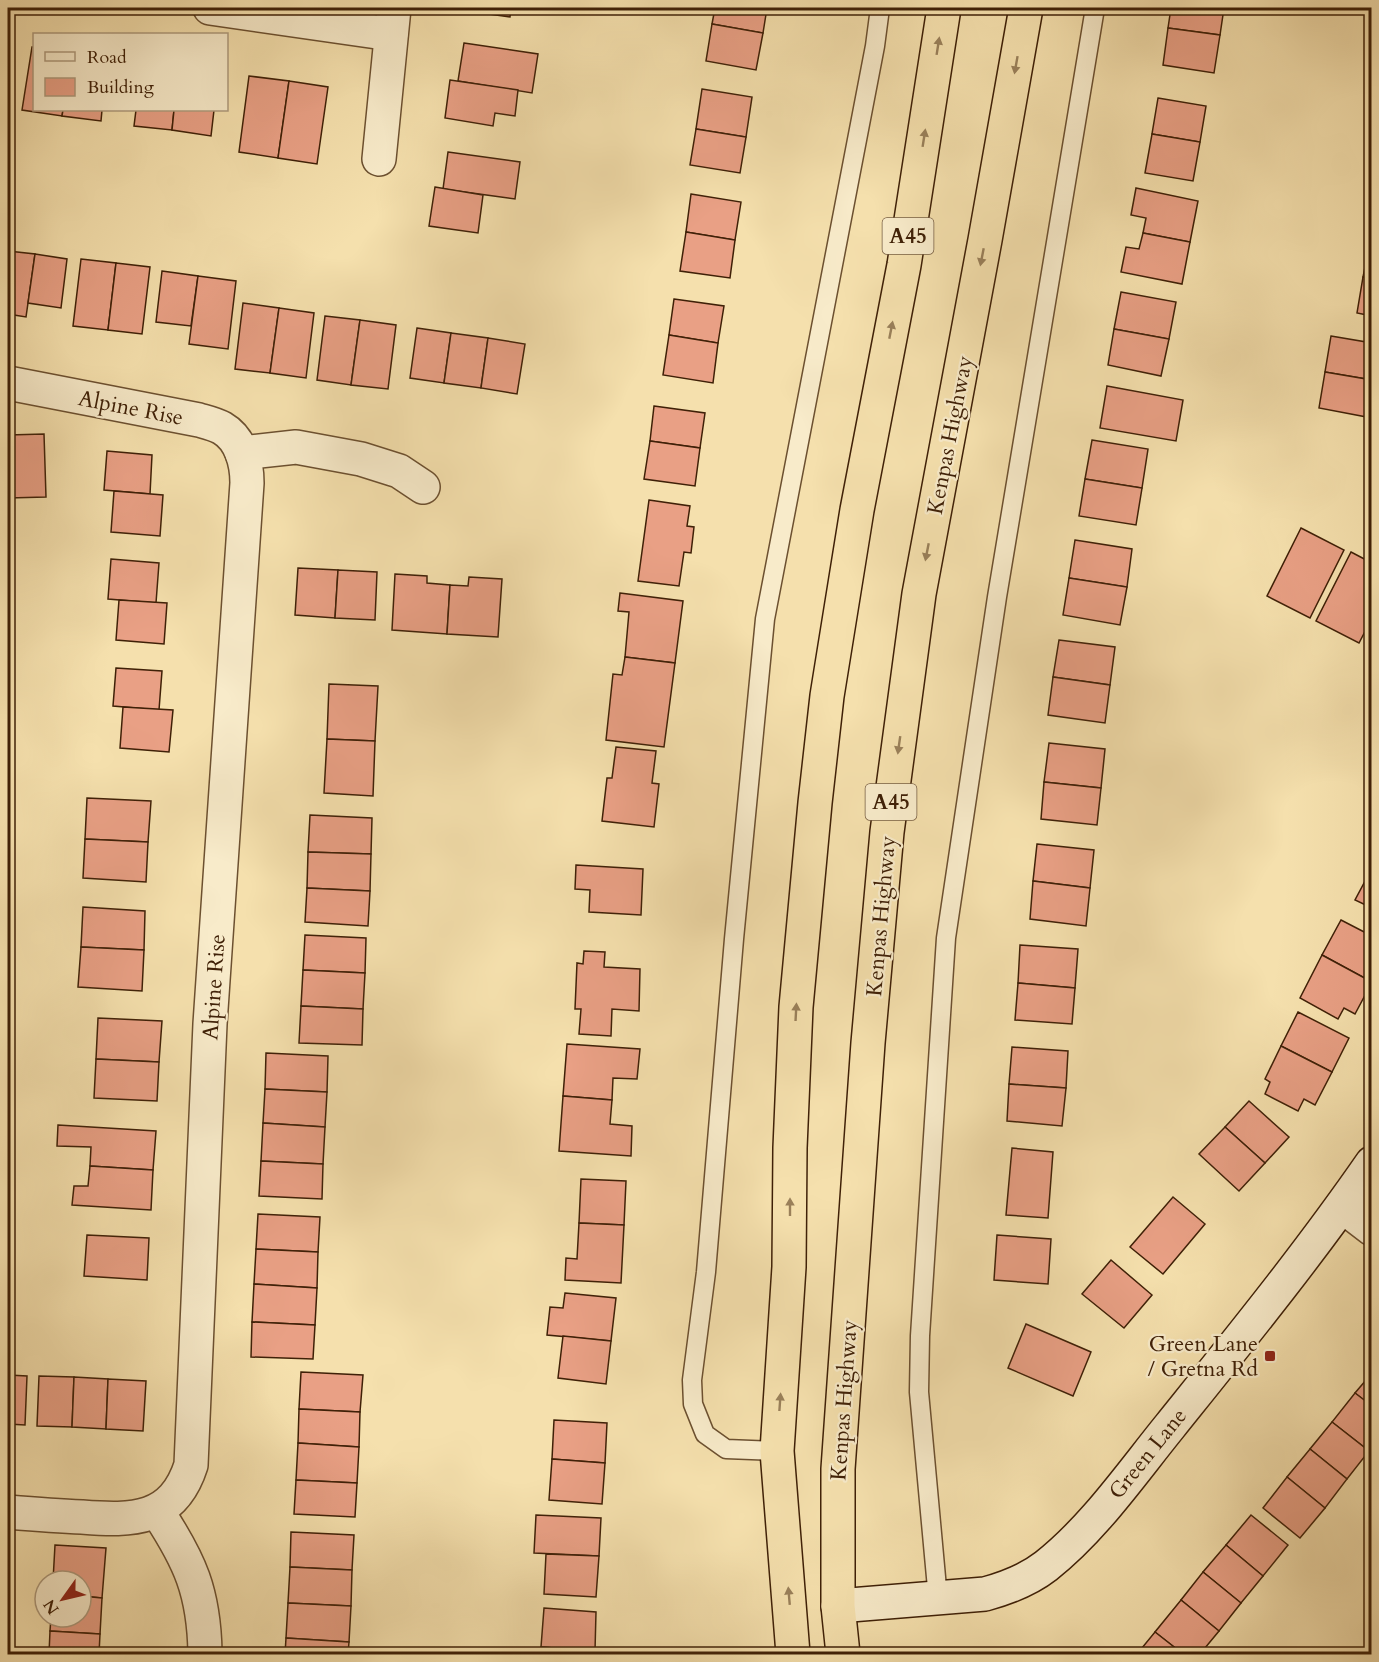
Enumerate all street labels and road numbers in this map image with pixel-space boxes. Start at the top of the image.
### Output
road number: A45 [882,218,934,254]
street label: Kenpas Highway [920,353,980,517]
street label: Alpine Rise [76,383,186,433]
road number: A45 [866,784,916,820]
street label: Kenpas Highway [859,834,903,998]
street label: Alpine Rise [195,933,233,1041]
street label: Kenpas Highway [823,1318,865,1481]
street label: Green Lane [1102,1402,1194,1505]

